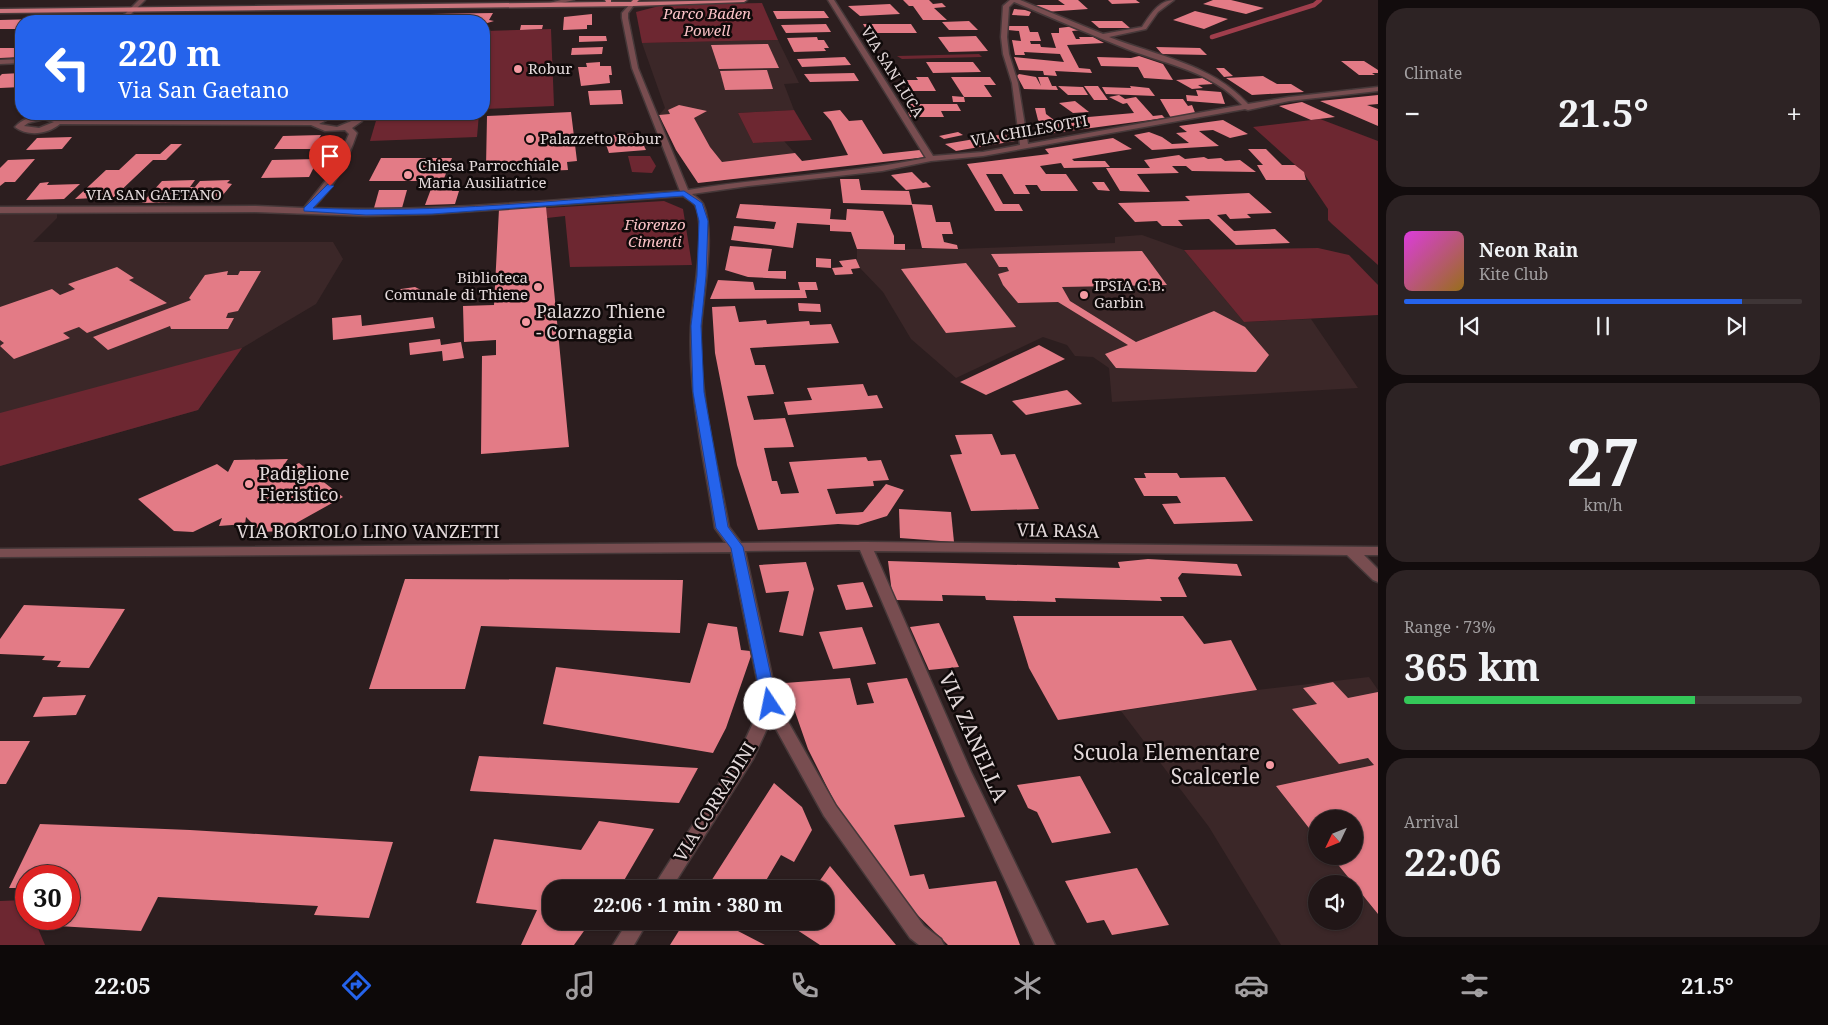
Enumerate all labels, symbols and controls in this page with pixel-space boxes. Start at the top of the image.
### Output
park label: Parco Baden Powell [662,3,751,40]
street label: VIA SAN LUCA [857,22,929,121]
text: 220 m [118,29,221,76]
icon: left [35,35,100,100]
place label: Robur [528,58,572,78]
text: Climate [1404,62,1462,84]
marker: Robur [512,63,524,75]
text: Via San Gaetano [118,74,289,104]
text: 21.5° [1558,86,1649,138]
text: − [1404,94,1420,132]
text: + [1786,94,1802,132]
street label: VIA CHILESOTTI [969,110,1089,150]
place label: Palazzetto Robur [540,128,661,148]
marker: Palazzetto Robur [524,133,536,145]
pin [309,135,351,186]
icon: arrive [316,142,344,170]
place label: Chiesa Parrocchiale Maria Ausiliatrice [418,155,559,192]
marker: Chiesa Parrocchiale Maria Ausiliatrice [402,169,414,181]
street label: VIA SAN GAETANO [86,184,222,204]
park label: Fiorenzo Cimenti [623,214,686,251]
text: Neon Rain [1479,237,1578,263]
text: Kite Club [1479,263,1548,285]
place label: Biblioteca Comunale di Thiene [385,267,528,304]
place label: IPSIA G.B. Garbin [1094,275,1165,312]
marker: Biblioteca Comunale di Thiene [532,281,544,293]
marker: IPSIA G.B. Garbin [1078,289,1090,301]
place label: Palazzo Thiene - Cornaggia [536,299,665,344]
icon: previous [1456,312,1484,340]
icon: pause [1589,312,1617,340]
icon: next [1722,312,1750,340]
marker: Palazzo Thiene - Cornaggia [520,316,532,328]
text: 27 [1566,417,1640,505]
place label: Padiglione Fieristico [259,461,349,506]
marker: Padiglione Fieristico [243,478,255,490]
text: km/h [1583,494,1623,516]
street label: VIA RASA [1016,517,1100,543]
street label: VIA BORTOLO LINO VANZETTI [236,519,500,543]
text: Range · 73% [1404,616,1496,638]
text: 365 km [1404,640,1540,692]
street label: VIA ZANELLA [933,667,1015,806]
position arrow [743,677,795,729]
street label: VIA CORRADINI [668,737,761,866]
place label: Scuola Elementare Scalcerle [1073,738,1260,790]
marker: Scuola Elementare Scalcerle [1264,759,1276,771]
north arrow [1308,810,1362,865]
map controls [1308,810,1363,930]
text: Arrival [1404,811,1459,833]
text: 22:06 [1404,835,1501,887]
speed limit sign: 30 [15,865,80,930]
button: sound [1308,875,1363,930]
text: 22:06 · 1 min · 380 m [593,892,783,918]
icon: directions [339,968,374,1003]
icon: music [563,968,598,1003]
icon: phone [787,968,822,1003]
icon: climate [1010,968,1045,1003]
icon: car [1234,968,1269,1003]
icon: filters [1457,968,1492,1003]
text: 22:05 [94,970,151,1000]
text: 21.5° [1681,970,1734,1000]

